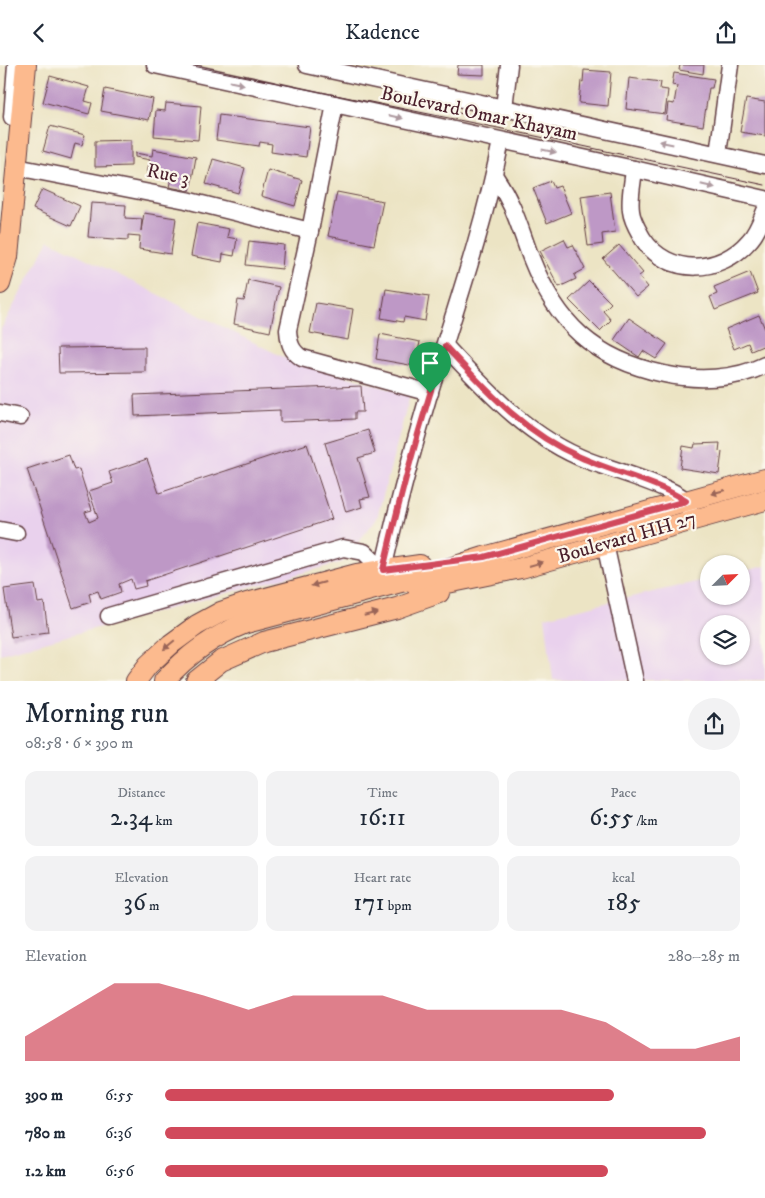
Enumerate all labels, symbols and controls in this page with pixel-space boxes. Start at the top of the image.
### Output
icon: back [25,19,53,47]
text: Kadence [345,19,420,46]
icon: share [712,19,740,47]
one-way arrow [229,79,245,87]
street label: Boulevard Omar Khayam [378,81,580,147]
one-way arrow [388,114,404,122]
one-way arrow [659,139,674,147]
one-way arrow [541,147,557,155]
street label: Rue 3 [144,158,192,192]
one-way arrow [700,182,715,190]
pin [409,342,451,393]
icon: arrive [416,349,444,377]
one-way arrow [710,489,725,497]
street label: Boulevard HH 27 [555,506,699,570]
north arrow [700,555,750,605]
map controls [700,555,750,665]
one-way arrow [528,559,543,567]
one-way arrow [310,580,325,588]
one-way arrow [363,610,378,618]
button: layers [700,615,750,665]
one-way arrow [163,640,176,651]
text: Morning run [25,696,169,731]
button: share [688,698,740,750]
text: 08:58 · 6 × 390 m [25,733,133,753]
text: Distance [117,784,166,802]
text: Time [367,784,398,802]
text: Pace [611,784,636,802]
text: 2.34 [110,802,152,833]
text: 16:11 [359,802,406,833]
text: 6:55 [589,802,634,833]
text: km [152,812,173,830]
text: /km [634,812,658,830]
text: Elevation [114,869,169,887]
text: Heart rate [354,869,411,887]
text: kcal [612,869,635,887]
text: 36 [124,887,146,918]
text: 171 [353,887,385,918]
text: 185 [606,887,641,918]
text: m [146,897,159,915]
text: bpm [385,897,412,915]
text: Elevation [25,946,87,966]
text: 280–285 m [668,946,740,966]
text: 390 m [25,1085,63,1105]
text: 6:55 [105,1085,133,1105]
text: 780 m [25,1123,66,1143]
text: 6:36 [105,1123,132,1143]
text: 1.2 km [25,1161,66,1181]
text: 6:56 [105,1161,134,1181]

